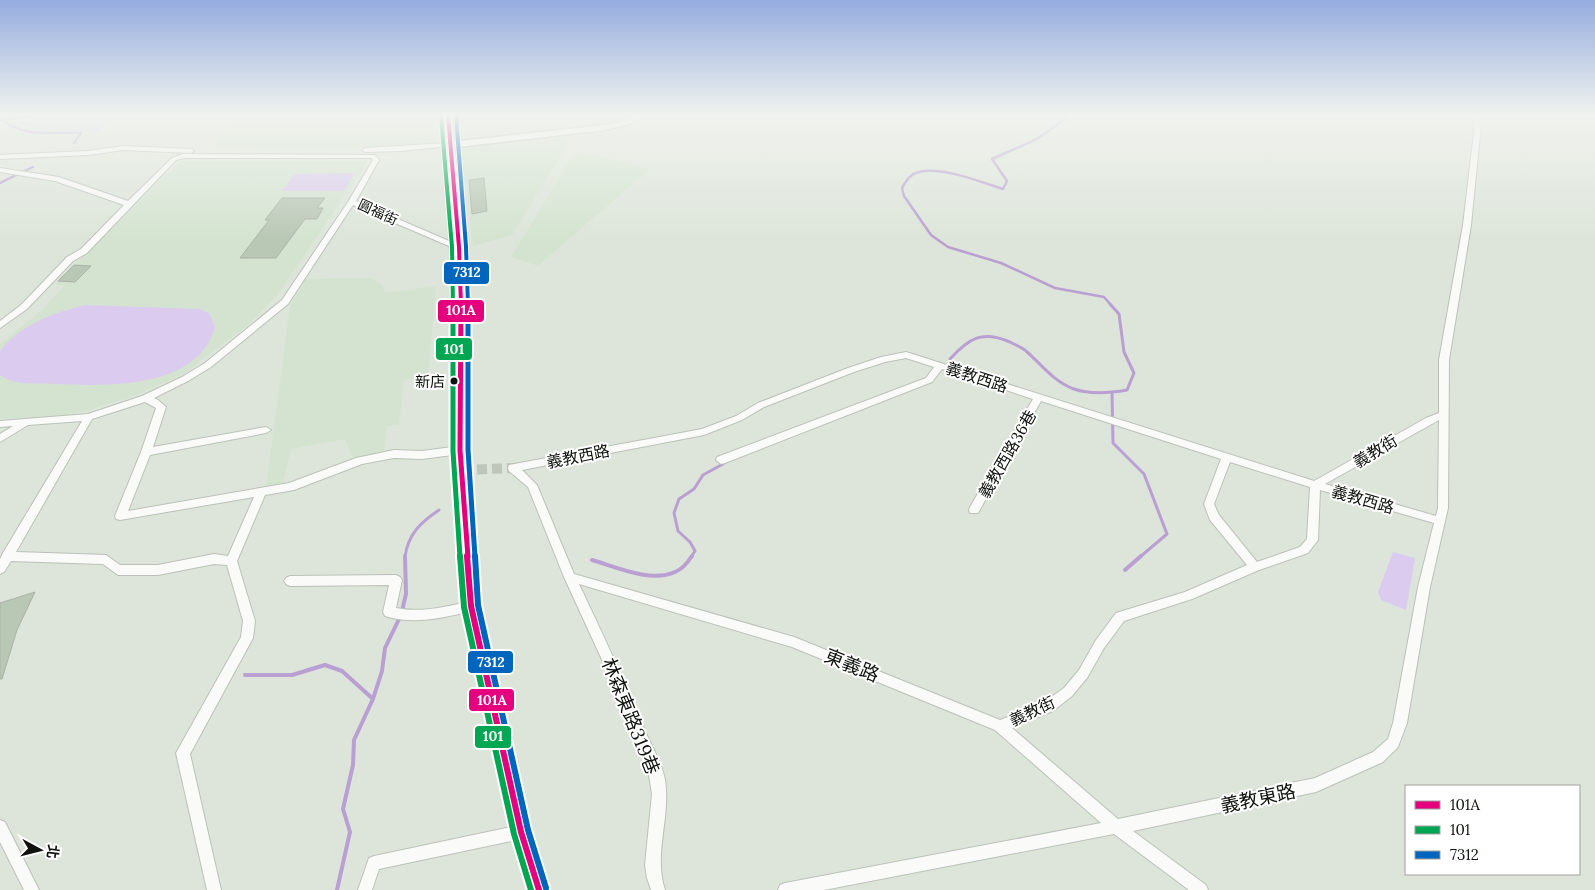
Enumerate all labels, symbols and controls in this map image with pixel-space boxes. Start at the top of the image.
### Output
street label: 圓福街 [355,195,401,229]
line badge: 7312 [443,261,490,285]
text: 7312 [453,263,481,281]
line badge: 101A [437,299,485,323]
text: 101A [446,301,476,319]
line badge: 101 [435,337,473,361]
text: 101 [444,340,464,358]
street label: 義教西路 [943,358,1011,396]
place label: 新店 [415,372,445,391]
marker: 新店 [449,376,459,386]
street label: 義教西路36巷 [974,406,1040,502]
street label: 義教街 [1349,430,1401,472]
street label: 義教西路 [545,440,611,472]
street label: 義教西路 [1329,481,1397,517]
street label: 東義路 [821,643,883,687]
line badge: 7312 [467,650,514,674]
text: 7312 [477,653,505,671]
street label: 林森東路319巷 [597,654,665,778]
line badge: 101A [468,688,515,712]
text: 101A [477,691,507,709]
street label: 義教街 [1006,692,1058,730]
line badge: 101 [474,725,512,749]
text: 101 [483,727,503,745]
street label: 義教東路 [1218,778,1298,818]
legend [1405,785,1580,875]
text: 101A [1450,795,1480,814]
text: 101 [1450,820,1470,839]
north arrow [15,825,65,875]
text: 北 [43,844,63,860]
text: 7312 [1450,845,1479,864]

